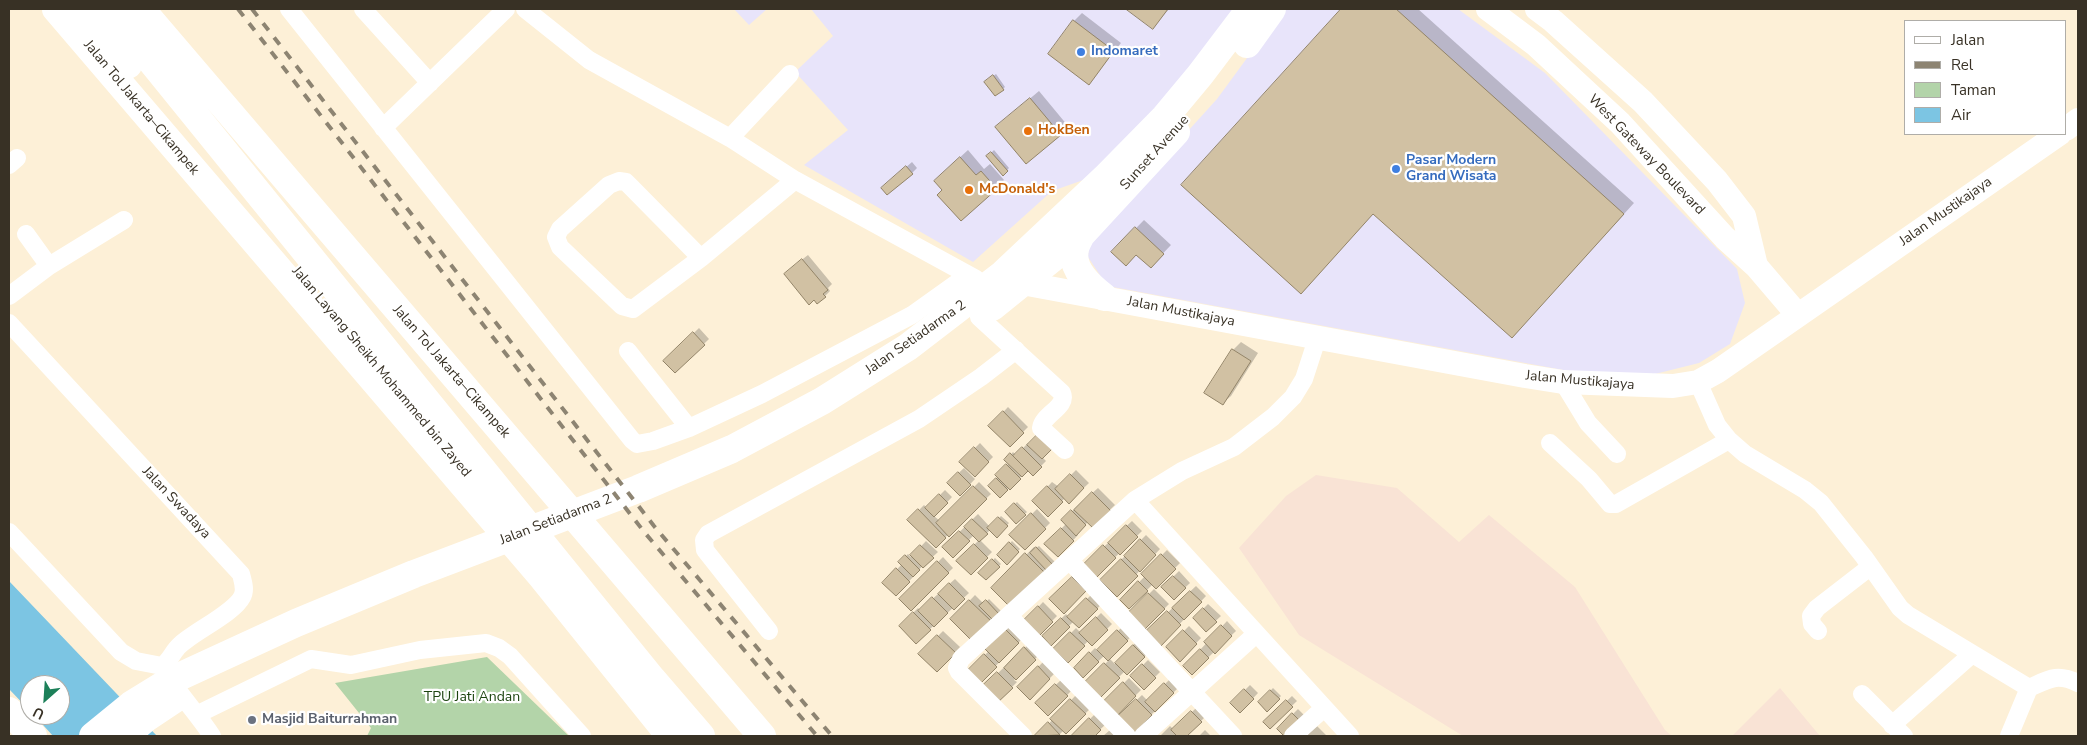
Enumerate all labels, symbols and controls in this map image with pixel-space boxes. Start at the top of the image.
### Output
legend [1904,20,2067,135]
text: Jalan [1951,30,1985,50]
street label: Jalan Tol Jakarta–Cikampek [80,37,202,179]
place label: Indomaret [1091,44,1158,60]
marker: Indomaret [1075,46,1087,58]
text: Rel [1951,55,1973,75]
text: Taman [1951,80,1996,100]
street label: West Gateway Boulevard [1584,91,1708,219]
text: Air [1951,105,1971,125]
street label: Sunset Avenue [1117,112,1193,194]
place label: HokBen [1038,123,1090,139]
marker: HokBen [1022,125,1034,137]
place label: Pasar Modern Grand Wisata [1406,153,1496,186]
marker: Pasar Modern Grand Wisata [1390,163,1402,175]
street label: Jalan Mustikajaya [1896,174,1996,250]
place label: McDonald's [979,182,1055,198]
marker: McDonald's [963,184,975,196]
street label: Jalan Layang Sheikh Mohammed bin Zayed [288,263,474,481]
street label: Jalan Mustikajaya [1126,293,1236,331]
street label: Jalan Setiadarma 2 [863,297,969,379]
street label: Jalan Tol Jakarta–Cikampek [389,302,513,442]
street label: Jalan Mustikajaya [1525,368,1635,394]
street label: Jalan Swadaya [138,463,214,543]
street label: Jalan Setiadarma 2 [498,491,614,549]
north arrow [20,675,70,725]
park label: TPU Jati Andan [424,690,520,706]
text: U [30,702,47,724]
place label: Masjid Baiturrahman [262,712,397,728]
marker: Masjid Baiturrahman [246,714,258,726]

